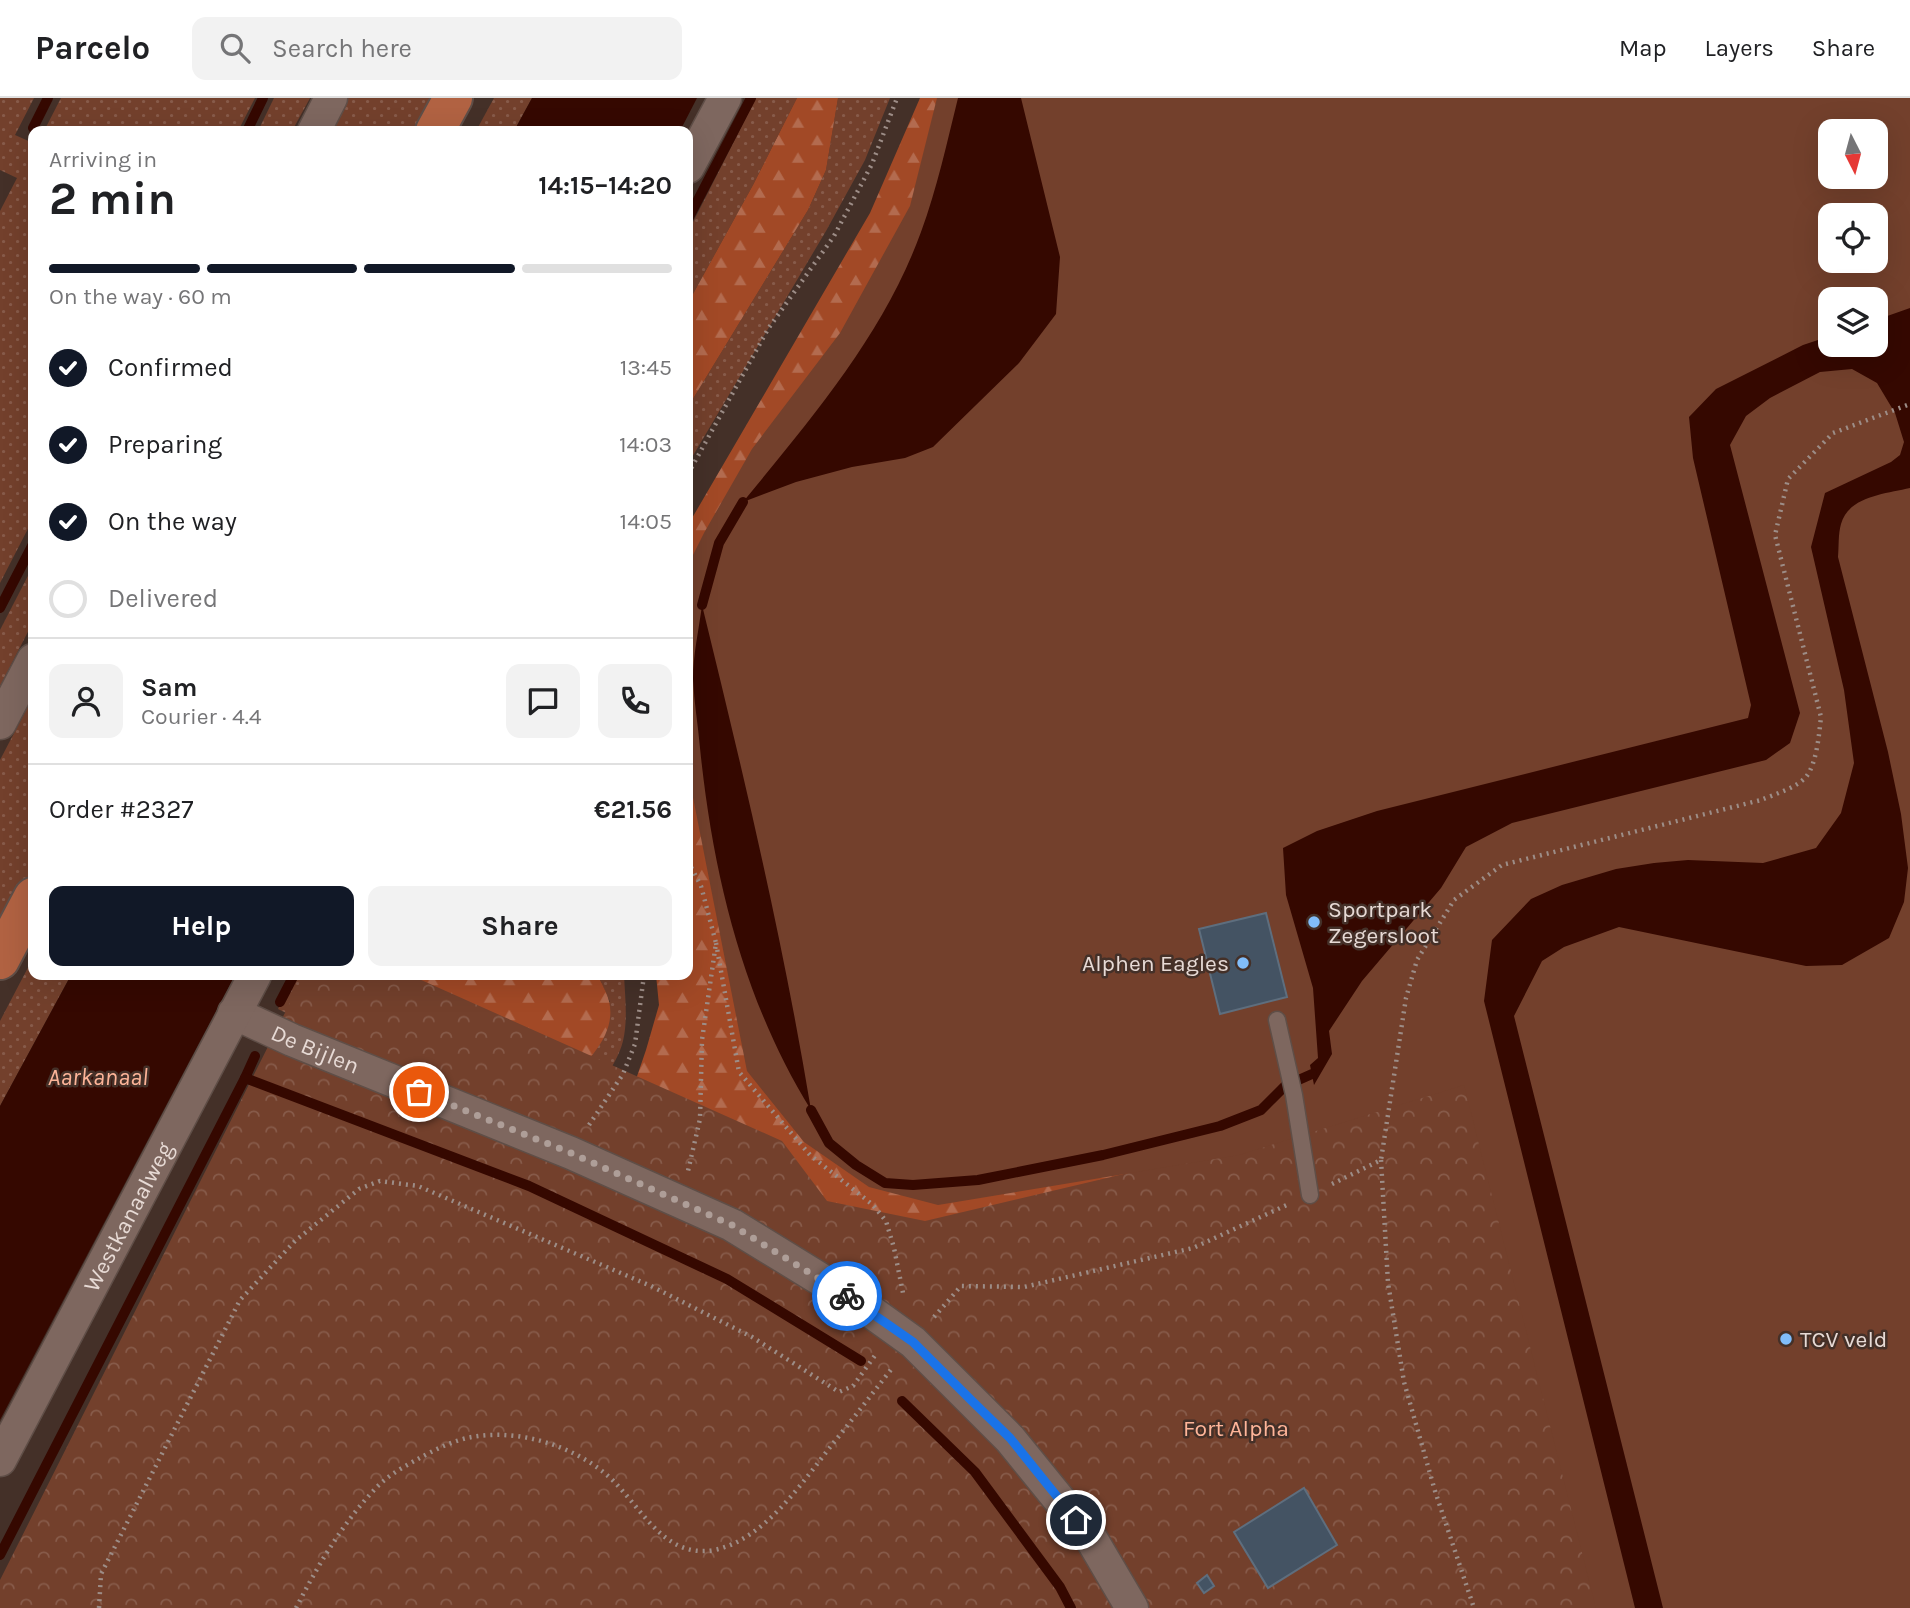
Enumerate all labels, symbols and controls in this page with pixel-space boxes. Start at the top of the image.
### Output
search box [192,17,682,80]
text: Parcelo [35,29,150,67]
icon: search [216,29,254,67]
text: Search here [272,33,412,64]
text: Map [1619,34,1667,62]
text: Layers [1705,34,1774,62]
text: Share [1812,34,1875,62]
north arrow [1818,119,1888,189]
map controls [1818,119,1888,357]
text: Arriving in [49,146,157,173]
text: 14:15–14:20 [538,170,672,201]
text: 2 min [49,172,176,226]
button: locate [1818,203,1888,273]
text: On the way · 60 m [49,283,232,310]
button: layers [1818,287,1888,357]
icon: check [49,349,87,387]
text: Confirmed [108,352,233,383]
text: 13:45 [620,354,672,381]
icon: check [49,426,87,464]
text: Preparing [108,429,222,460]
text: 14:03 [619,431,672,458]
icon: check [49,503,87,541]
text: On the way [108,506,237,537]
text: 14:05 [620,508,672,535]
text: Delivered [108,583,218,614]
button: person [49,664,123,738]
button: chat [506,664,580,738]
button: phone [598,664,672,738]
text: Sam [141,672,197,703]
text: Courier · 4.4 [141,703,262,730]
text: Order #2327 [49,794,193,825]
text: €21.56 [594,794,672,825]
button: Help [49,886,354,966]
button: Share [368,886,672,966]
place label: Sportpark Zegersloot [1328,896,1439,949]
marker: Sportpark Zegersloot [1306,914,1322,930]
place label: Alphen Eagles [1082,950,1229,977]
marker: Alphen Eagles [1235,955,1251,971]
street label: De Bijlen [267,1019,363,1079]
pin [389,1062,449,1122]
water label: Aarkanaal [48,1063,148,1091]
icon: bag [400,1073,438,1111]
street label: Westkanaalweg [78,1137,178,1296]
courier [812,1261,882,1331]
icon: bike [828,1277,866,1315]
place label: TCV veld [1800,1326,1887,1353]
marker: TCV veld [1778,1331,1794,1347]
park label: Fort Alpha [1183,1415,1289,1442]
pin [1046,1490,1106,1550]
icon: home [1057,1501,1095,1539]

